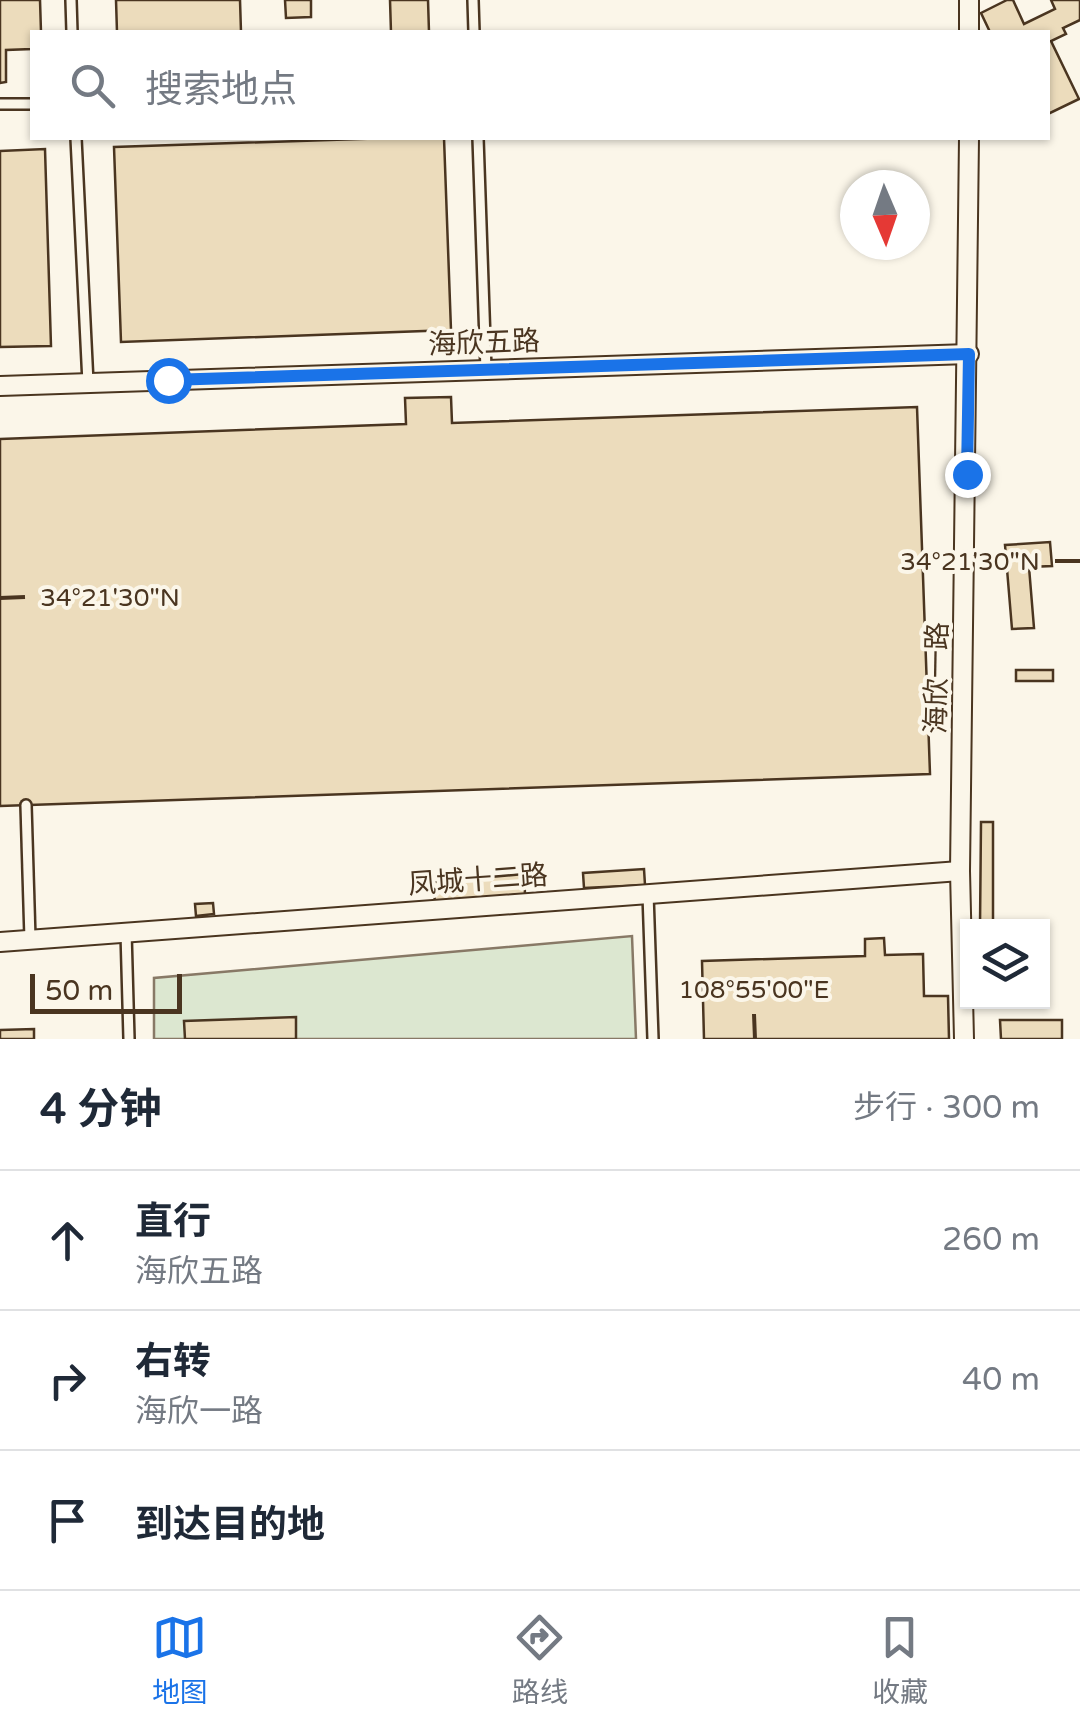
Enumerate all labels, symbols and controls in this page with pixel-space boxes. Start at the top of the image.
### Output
search box [30,30,1050,140]
icon: search [65,58,120,113]
text: 搜索地点 [145,67,297,113]
north arrow [840,170,930,260]
street label: 海欣五路 [427,324,541,362]
route start [146,358,192,404]
route end [945,452,991,498]
text: 34°21'30"N [900,547,1040,577]
text: 34°21'30"N [40,583,180,613]
street label: 海欣一路 [919,622,955,734]
street label: 凤城十二路 [407,858,549,902]
map controls [960,919,1050,1009]
button: layers [960,919,1050,1009]
scale bar [30,969,182,1014]
text: 50 m [45,974,113,1008]
text: 108°55'00"E [678,975,830,1005]
text: 4 分钟 [40,1084,161,1135]
text: 步行 · 300 m [853,1089,1040,1127]
text: 直行 [135,1199,211,1245]
icon: ahead [40,1213,95,1268]
text: 260 m [942,1221,1040,1259]
text: 海欣五路 [135,1253,263,1291]
text: 右转 [135,1339,211,1385]
icon: right [40,1353,95,1408]
text: 40 m [962,1361,1040,1399]
text: 海欣一路 [135,1393,263,1431]
icon: arrive [40,1493,95,1548]
text: 到达目的地 [135,1502,325,1548]
tab: 地图 [152,1610,208,1710]
tab: 路线 [512,1610,568,1710]
tab: 收藏 [872,1610,928,1710]

